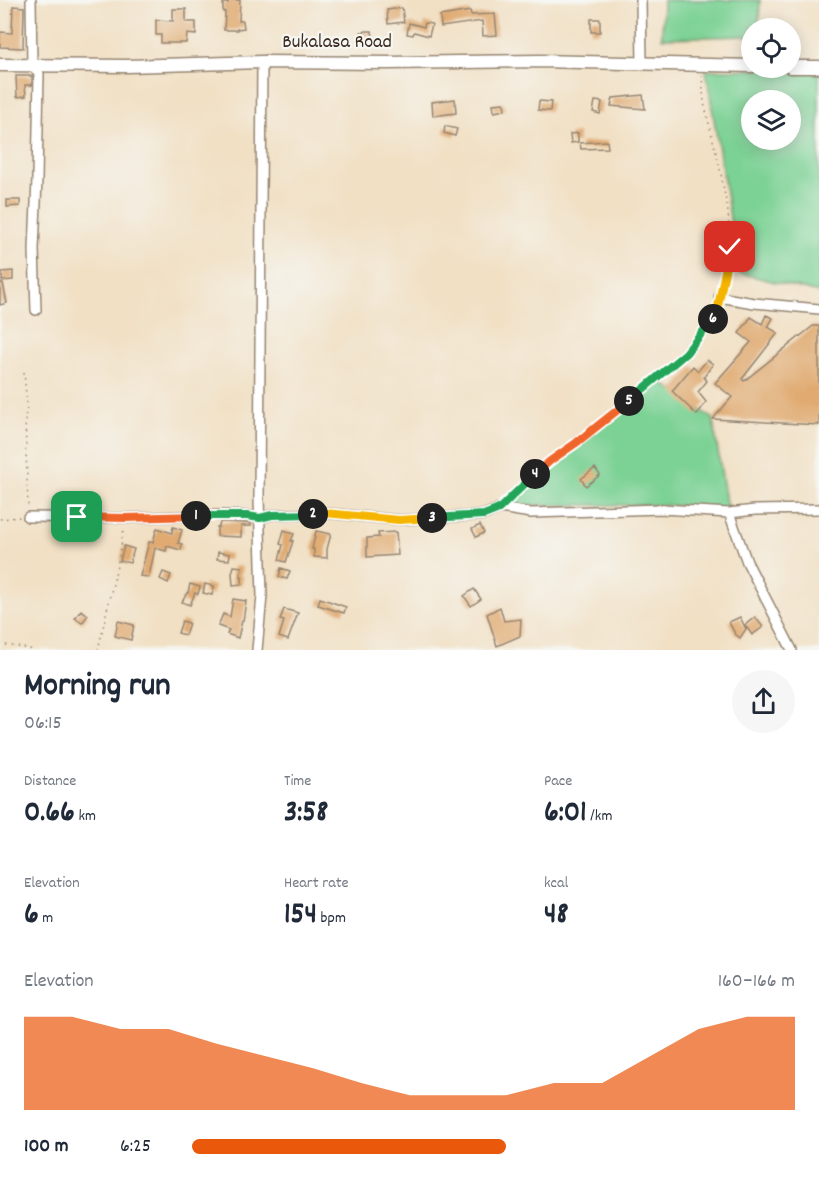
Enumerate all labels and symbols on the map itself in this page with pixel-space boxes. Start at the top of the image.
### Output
street label: Bukalasa Road [282,29,392,57]
pin [704,221,755,272]
pin: 6 [698,304,728,334]
pin: 5 [614,386,644,416]
pin: 4 [520,459,550,489]
pin [51,491,102,542]
pin: 2 [298,499,328,529]
pin: 1 [181,501,211,531]
pin: 3 [417,503,447,533]

